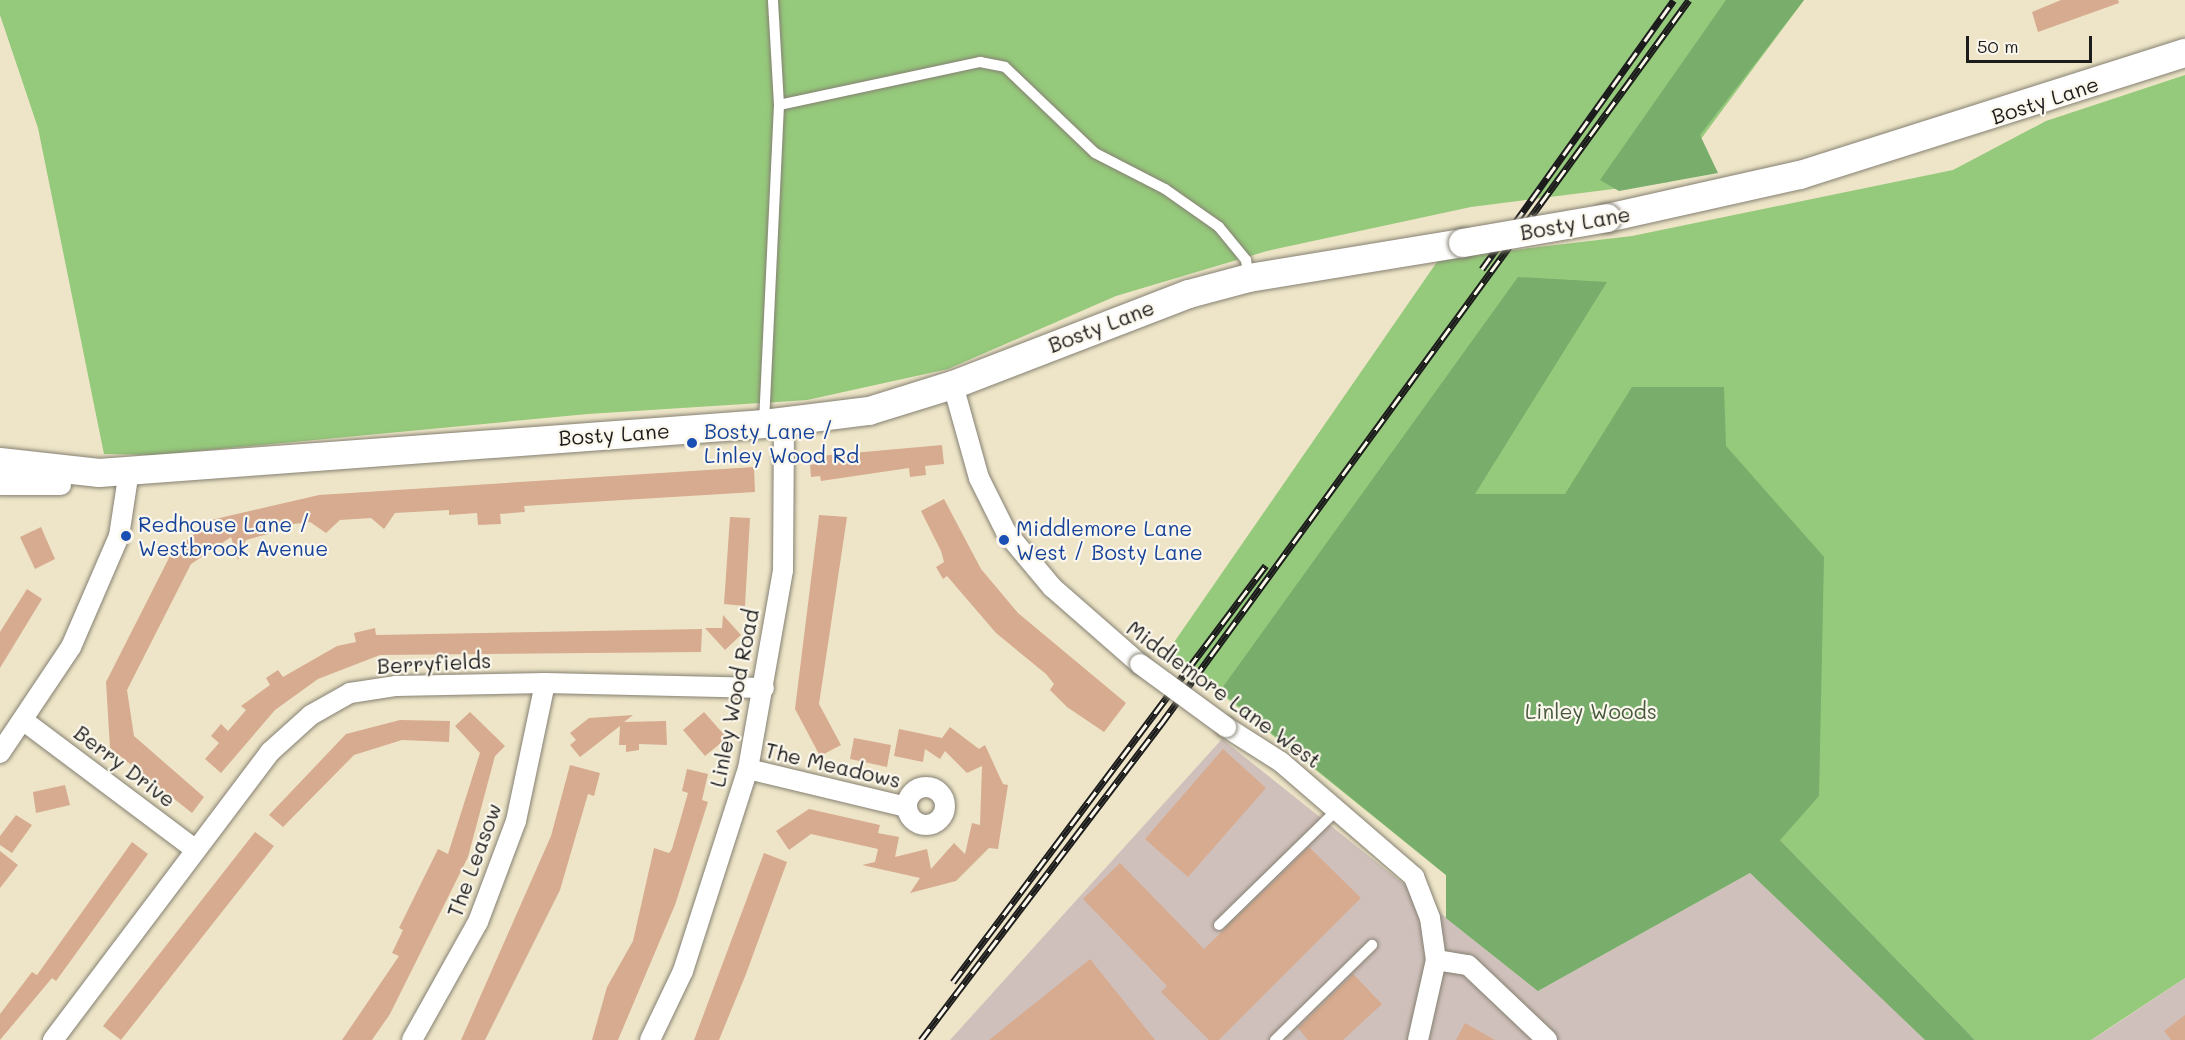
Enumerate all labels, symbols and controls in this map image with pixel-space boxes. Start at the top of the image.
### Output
scale bar [1969,24,2095,62]
text: 50 m [1977,34,2019,58]
street label: Bosty Lane [1988,71,2102,129]
street label: Bosty Lane [1518,201,1632,245]
street label: Bosty Lane [1044,294,1158,358]
street label: Bosty Lane [558,418,670,450]
place label: Bosty Lane / Linley Wood Rd [704,418,859,468]
marker: Bosty Lane / Linley Wood Rd [685,436,699,450]
place label: Redhouse Lane / Westbrook Avenue [138,511,328,561]
place label: Middlemore Lane West / Bosty Lane [1016,515,1203,565]
marker: Redhouse Lane / Westbrook Avenue [119,529,133,543]
marker: Middlemore Lane West / Bosty Lane [997,533,1011,547]
street label: Linley Wood Road [704,607,764,789]
street label: Middlemore Lane West [1122,615,1326,773]
street label: Berryfields [376,647,492,679]
park label: Linley Woods [1525,698,1657,724]
street label: Berry Drive [69,720,181,812]
street label: The Meadows [763,737,903,793]
street label: The Leasow [442,800,506,920]

